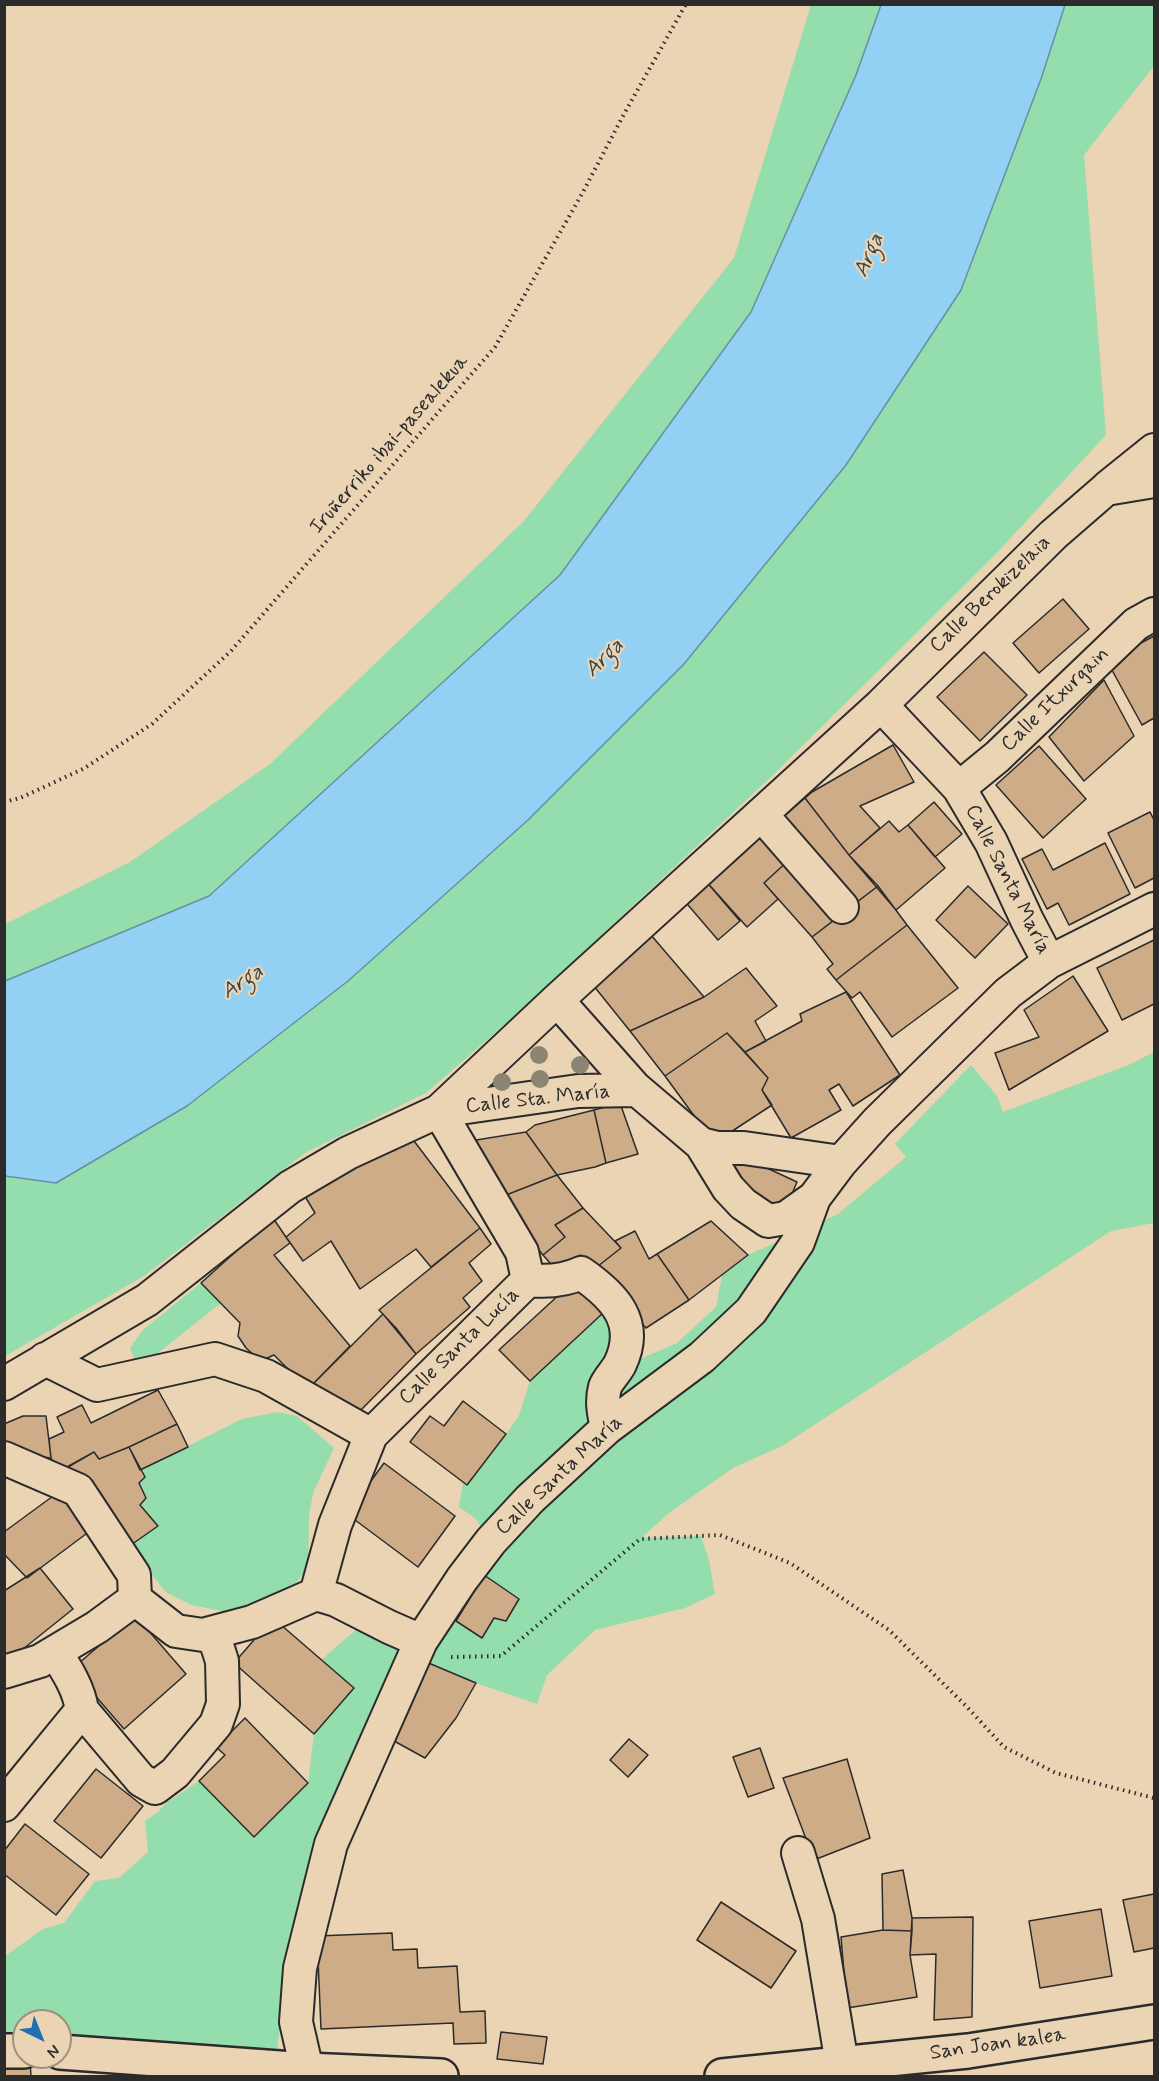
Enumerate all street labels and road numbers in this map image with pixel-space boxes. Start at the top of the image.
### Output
street label: Iruñerriko ibai-pasealekua [305,350,475,540]
street label: Calle Berokizelaia [925,531,1057,659]
street label: Calle Itxurgain [997,642,1115,758]
street label: Calle Santa María [958,801,1056,959]
street label: Calle Sta. María [464,1080,612,1120]
street label: Calle Santa Lucía [394,1283,526,1411]
street label: Calle Santa María [491,1411,629,1541]
street label: San Joan kalea [928,2023,1068,2067]

